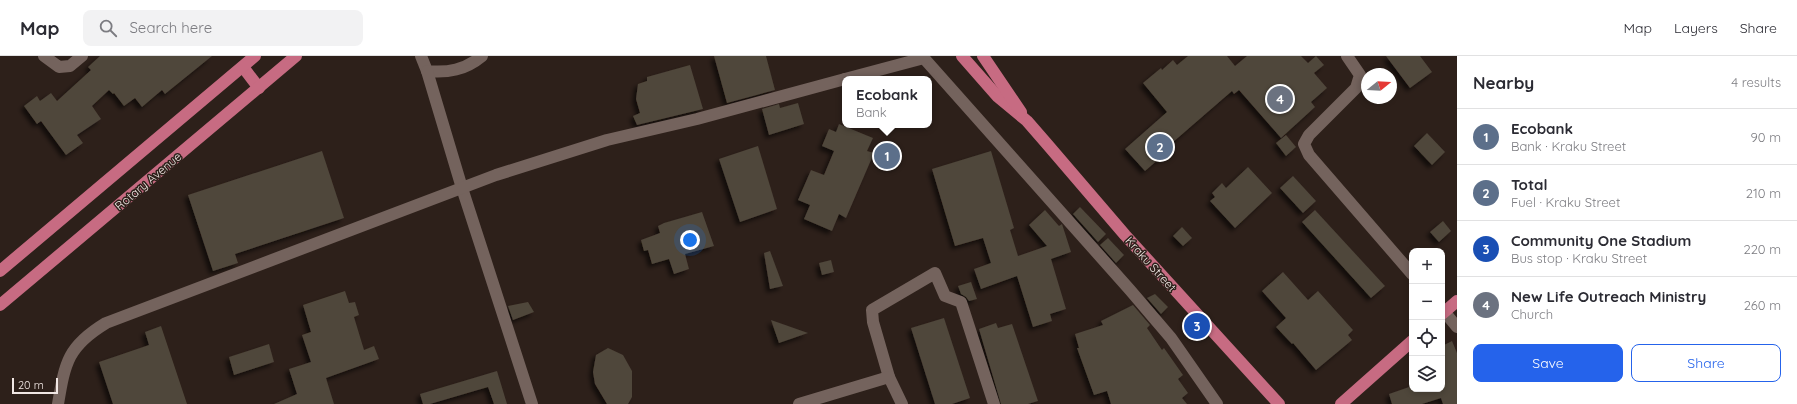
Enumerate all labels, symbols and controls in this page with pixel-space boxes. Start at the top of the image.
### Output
search box [83,10,363,46]
text: Map [20,16,59,40]
icon: search [97,17,119,39]
text: Search here [129,18,212,37]
text: Map [1623,19,1652,37]
text: Layers [1674,19,1718,37]
text: Share [1740,19,1777,37]
north arrow [1361,68,1397,104]
text: Nearby [1473,72,1534,93]
text: 4 results [1731,74,1781,90]
popup [842,76,932,128]
pin: 4 [1267,84,1293,114]
text: Ecobank [856,85,918,104]
text: Bank [856,104,887,120]
text: Ecobank [1511,119,1573,138]
text: 1 [1483,129,1489,145]
text: 90 m [1751,129,1781,145]
pin: 2 [1147,132,1173,162]
text: Bank · Kraku Street [1511,138,1626,154]
pin: 1 [874,141,900,171]
street label: Rotary Avenue [112,149,185,213]
text: Total [1511,175,1548,194]
text: 2 [1482,185,1490,201]
text: 210 m [1746,185,1781,201]
text: Fuel · Kraku Street [1511,194,1620,210]
your location [680,230,700,250]
text: Community One Stadium [1511,231,1691,250]
street label: Kraku Street [1122,233,1180,295]
text: 3 [1483,241,1489,257]
text: 220 m [1743,241,1781,257]
map controls [1409,248,1445,392]
button: + [1409,248,1445,284]
text: Bus stop · Kraku Street [1511,250,1647,266]
button: − [1409,284,1445,320]
text: New Life Outreach Ministry [1511,287,1706,306]
text: 4 [1482,297,1490,313]
text: 260 m [1744,297,1781,313]
text: Church [1511,306,1553,322]
pin: 3 [1184,311,1210,341]
button: locate [1409,320,1445,356]
button: Save [1473,344,1623,382]
button: Share [1631,344,1781,382]
button: layers [1409,356,1445,392]
scale bar [12,376,58,395]
text: 20 m [18,378,44,392]

